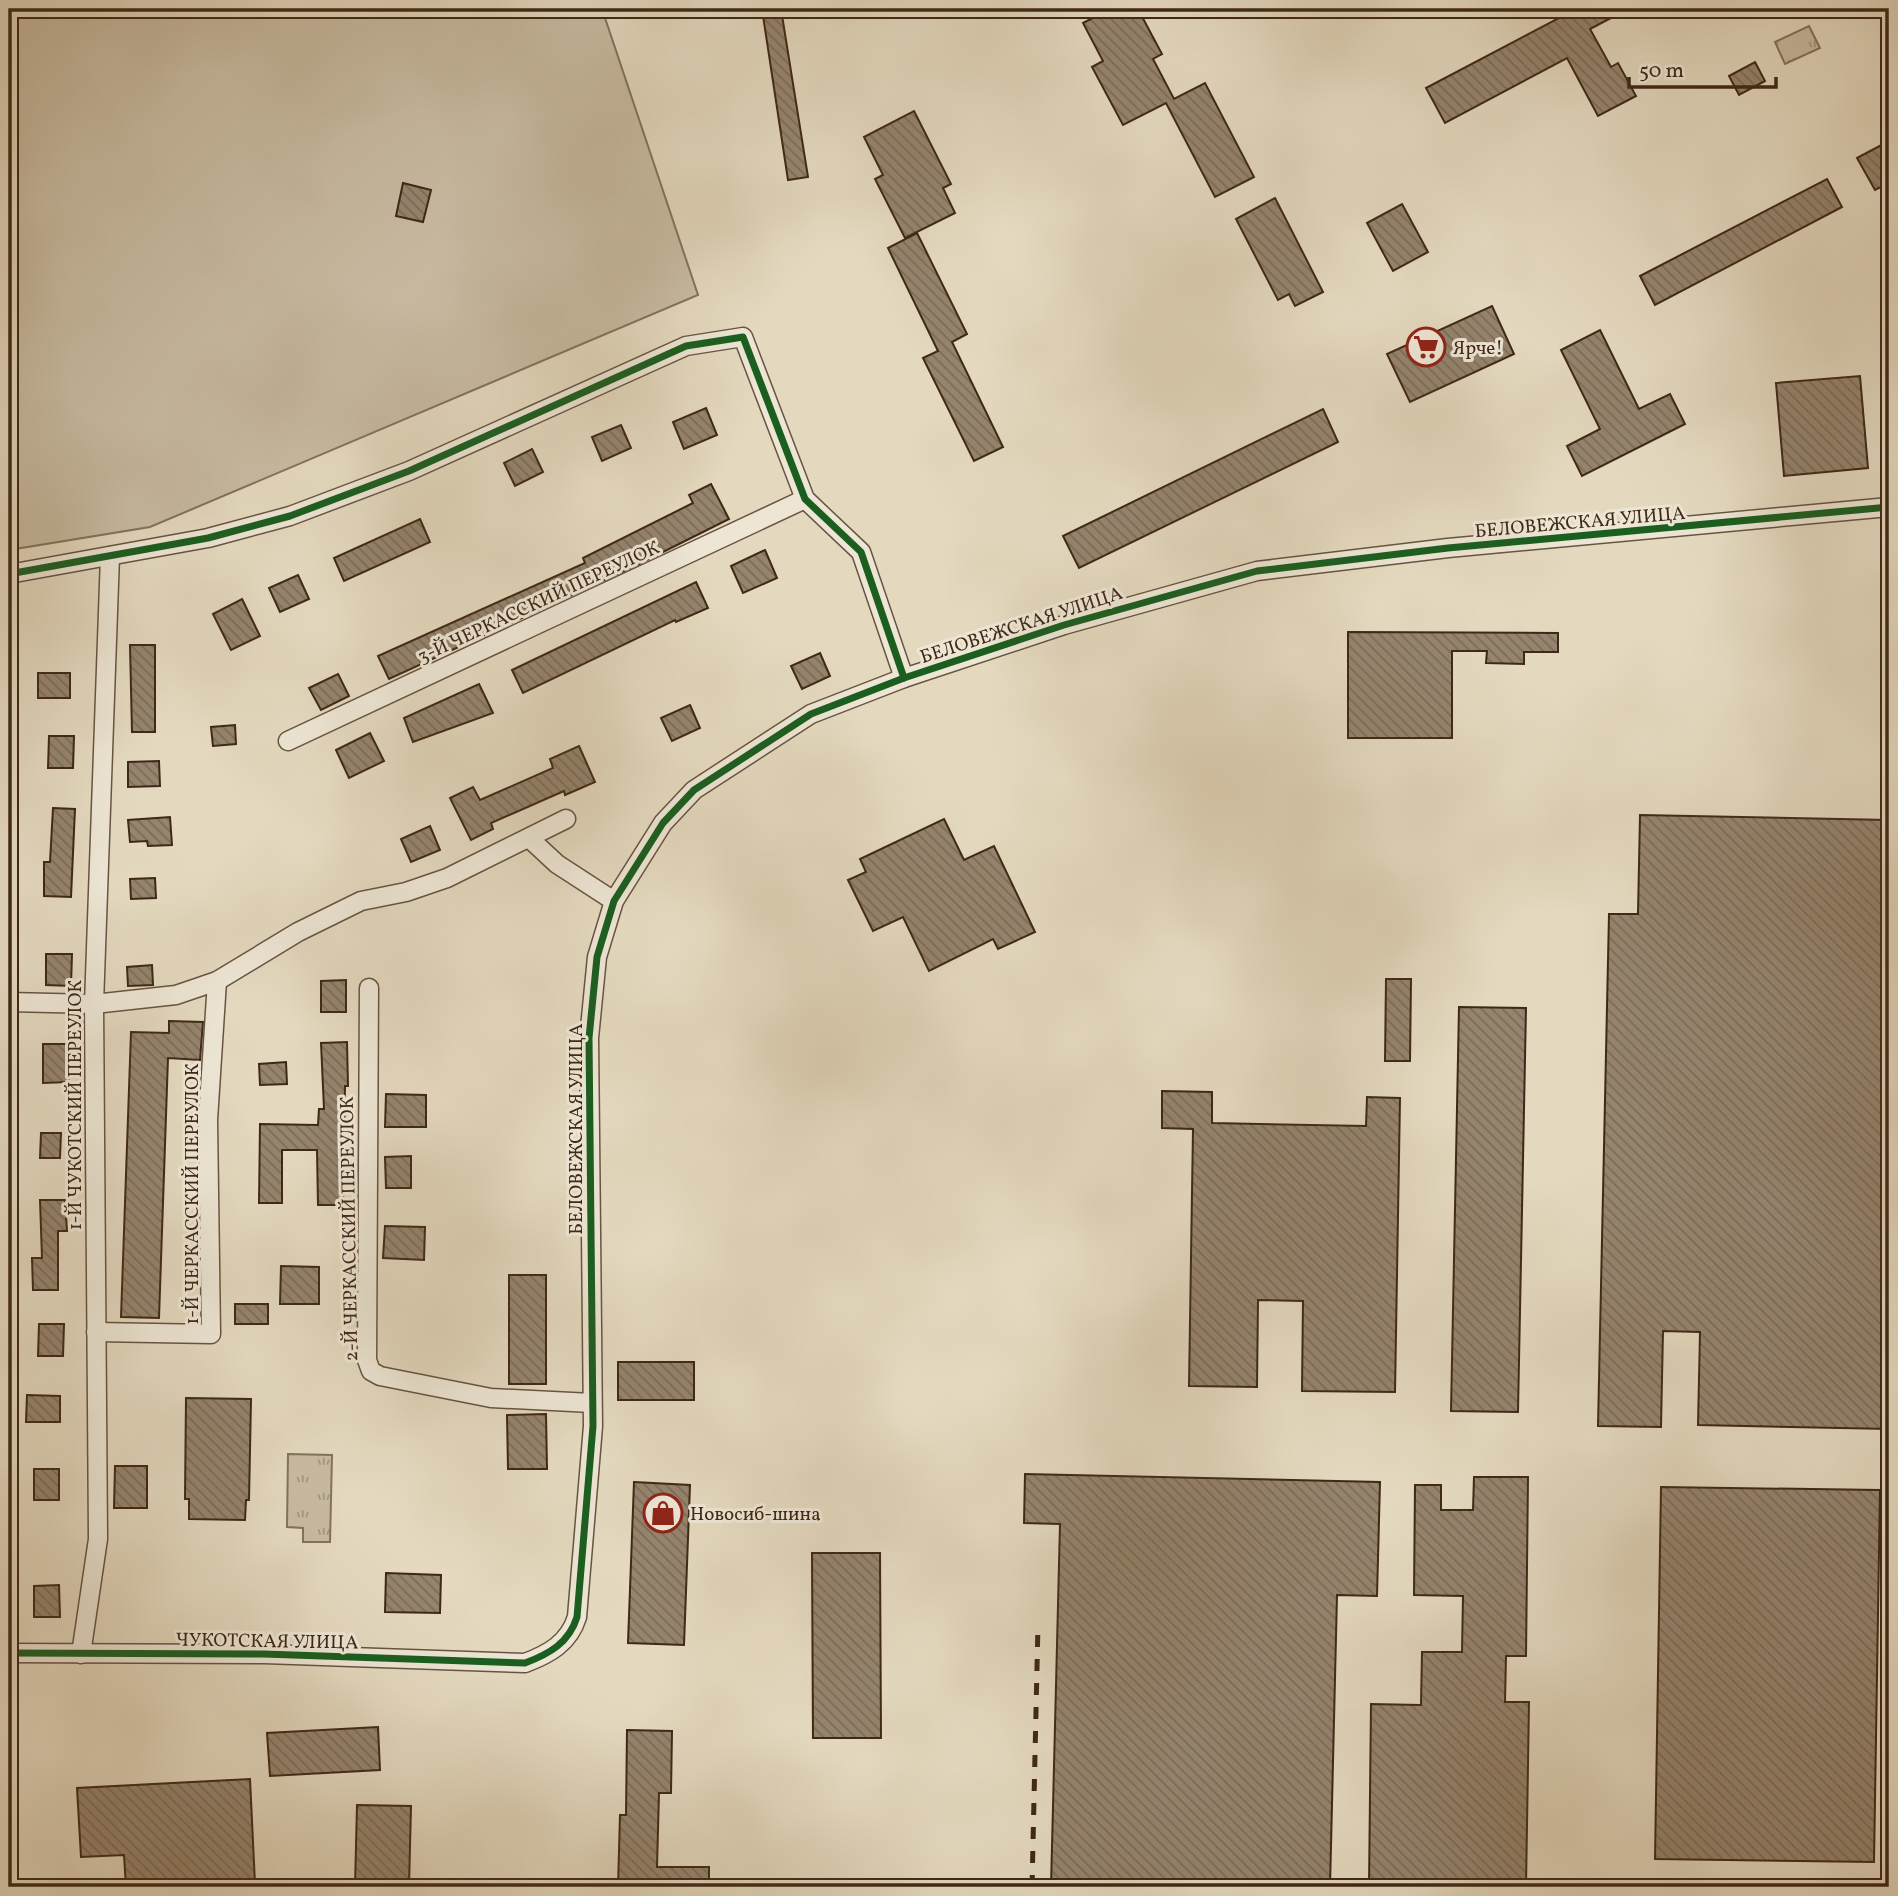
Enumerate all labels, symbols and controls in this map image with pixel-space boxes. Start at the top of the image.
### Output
scale bar [1629,46,1776,90]
text: 50 m [1639,57,1684,86]
supermarket icon: Ярче! [1405,326,1447,368]
place label: Ярче! [1453,336,1503,362]
street label: БЕЛОВЕЖСКАЯ УЛИЦА [1474,501,1687,545]
street label: 3-Й ЧЕРКАССКИЙ ПЕРЕУЛОК [414,535,664,670]
street label: БЕЛОВЕЖСКАЯ УЛИЦА [917,581,1126,671]
street label: 1-Й ЧУКОТСКИЙ ПЕРЕУЛОК [63,980,89,1230]
street label: БЕЛОВЕЖСКАЯ УЛИЦА [564,1023,590,1235]
street label: 1-Й ЧЕРКАССКИЙ ПЕРЕУЛОК [180,1063,206,1325]
street label: 2-Й ЧЕРКАССКИЙ ПЕРЕУЛОК [335,1096,365,1362]
shop icon: Новосиб-шина [642,1492,684,1534]
place label: Новосиб-шина [690,1502,821,1528]
street label: ЧУКОТСКАЯ УЛИЦА [175,1627,359,1657]

